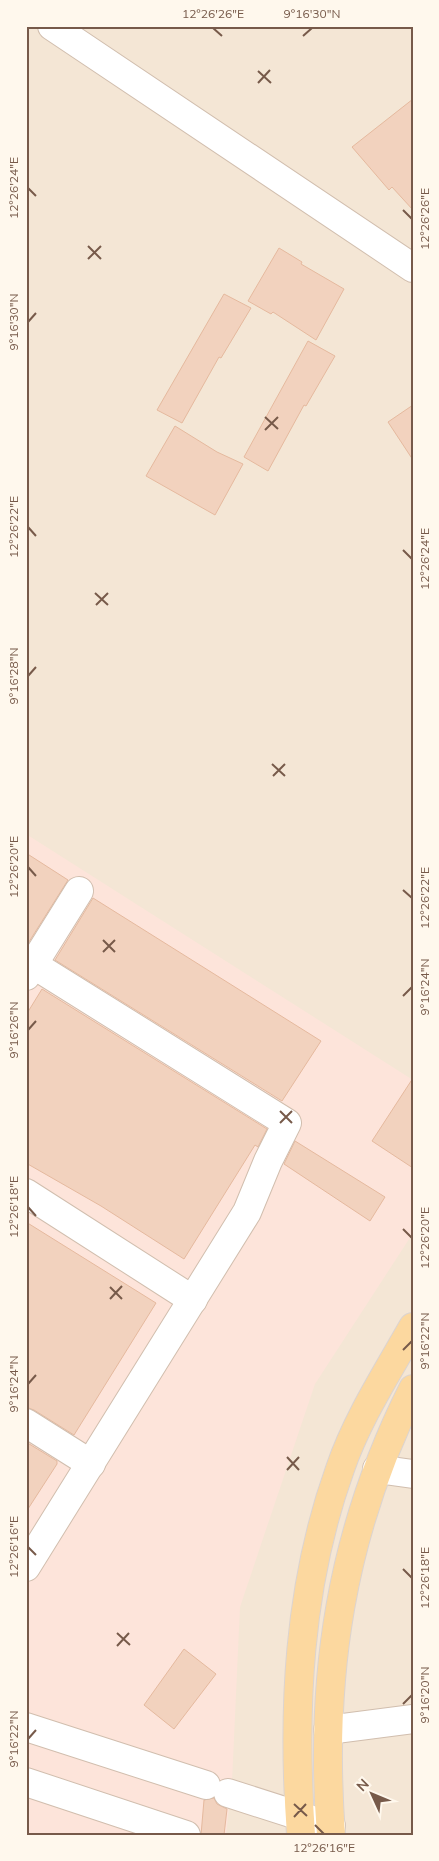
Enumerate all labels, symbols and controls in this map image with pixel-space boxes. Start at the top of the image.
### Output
text: 12°26'26"E [182,6,244,21]
text: 9°16'30"N [284,6,340,21]
text: 12°26'24"E [6,157,21,219]
text: 12°26'26"E [417,188,432,250]
text: 9°16'30"N [6,294,21,350]
text: 12°26'22"E [6,496,21,558]
text: 12°26'24"E [417,528,432,590]
text: 9°16'28"N [6,648,21,704]
text: 12°26'20"E [6,836,21,898]
text: 12°26'22"E [417,867,432,929]
text: 9°16'24"N [417,959,432,1015]
text: 9°16'26"N [6,1002,21,1058]
text: 12°26'18"E [6,1176,21,1238]
text: 12°26'20"E [417,1207,432,1269]
text: 9°16'22"N [417,1313,432,1369]
text: 9°16'24"N [6,1356,21,1412]
text: 12°26'16"E [6,1516,21,1578]
text: 12°26'18"E [417,1547,432,1609]
text: 9°16'20"N [417,1667,432,1723]
text: 9°16'22"N [6,1711,21,1767]
north arrow [346,1768,396,1818]
text: N [353,1775,373,1795]
text: 12°26'16"E [293,1840,355,1855]

